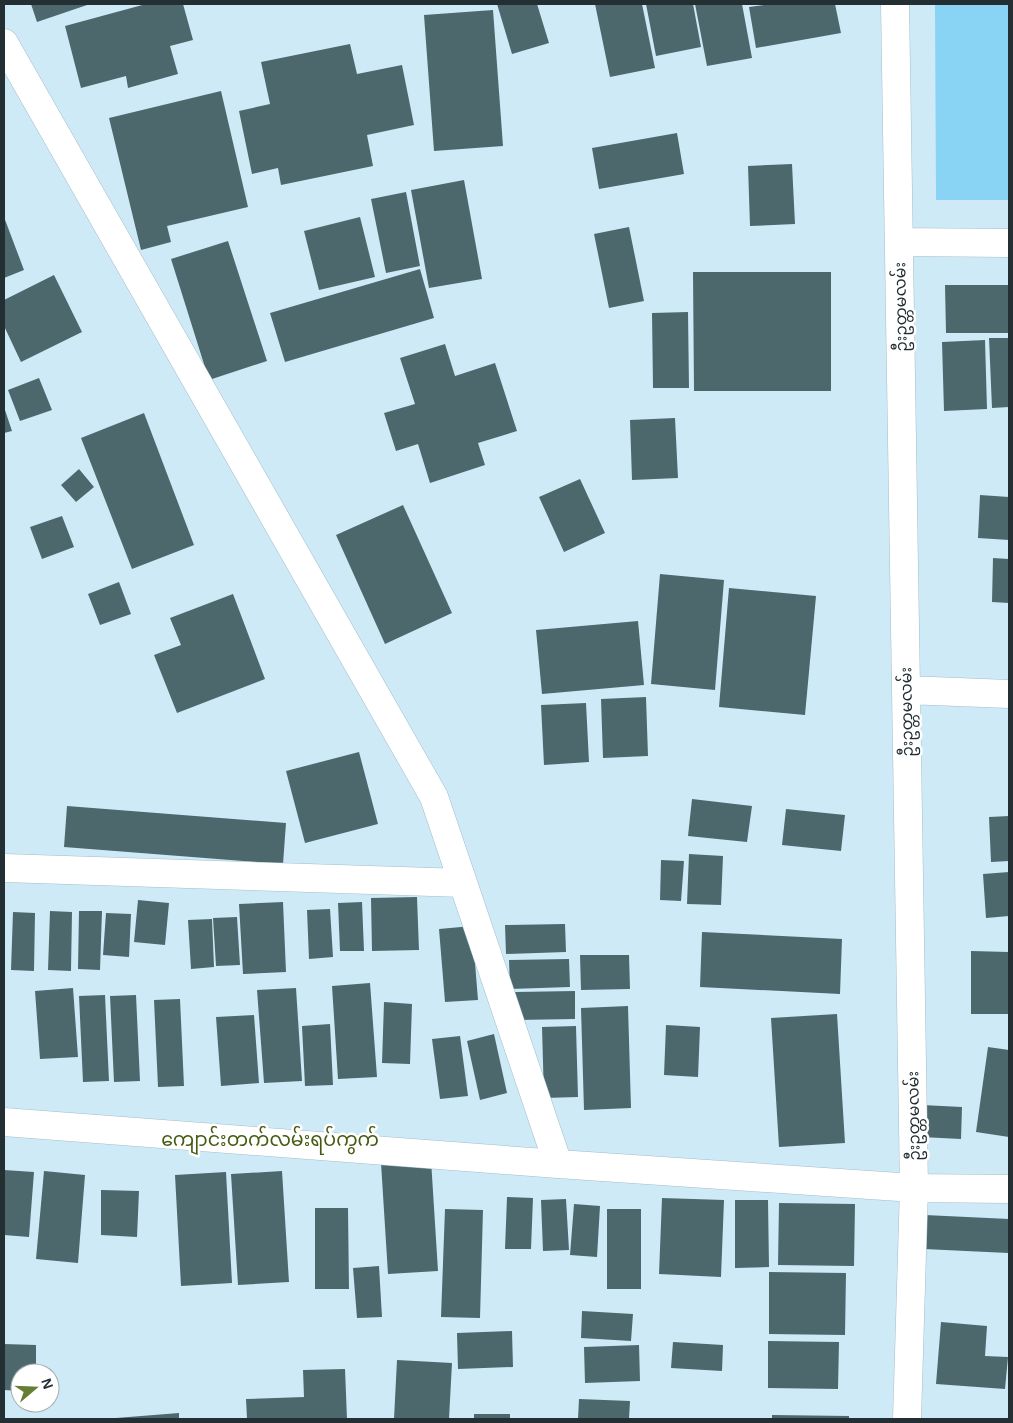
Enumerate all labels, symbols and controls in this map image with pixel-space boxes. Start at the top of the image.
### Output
street label: ဦးဥတ္တမလမ်း [888,262,915,352]
street label: ဦးဥတ္တမလမ်း [894,667,921,757]
street label: ဦးဥတ္တမလမ်း [901,1071,928,1161]
district label: ကျောင်းတက်လမ်းရပ်ကွက် [161,1125,379,1155]
north arrow [10,1363,60,1413]
text: N [38,1376,57,1391]

